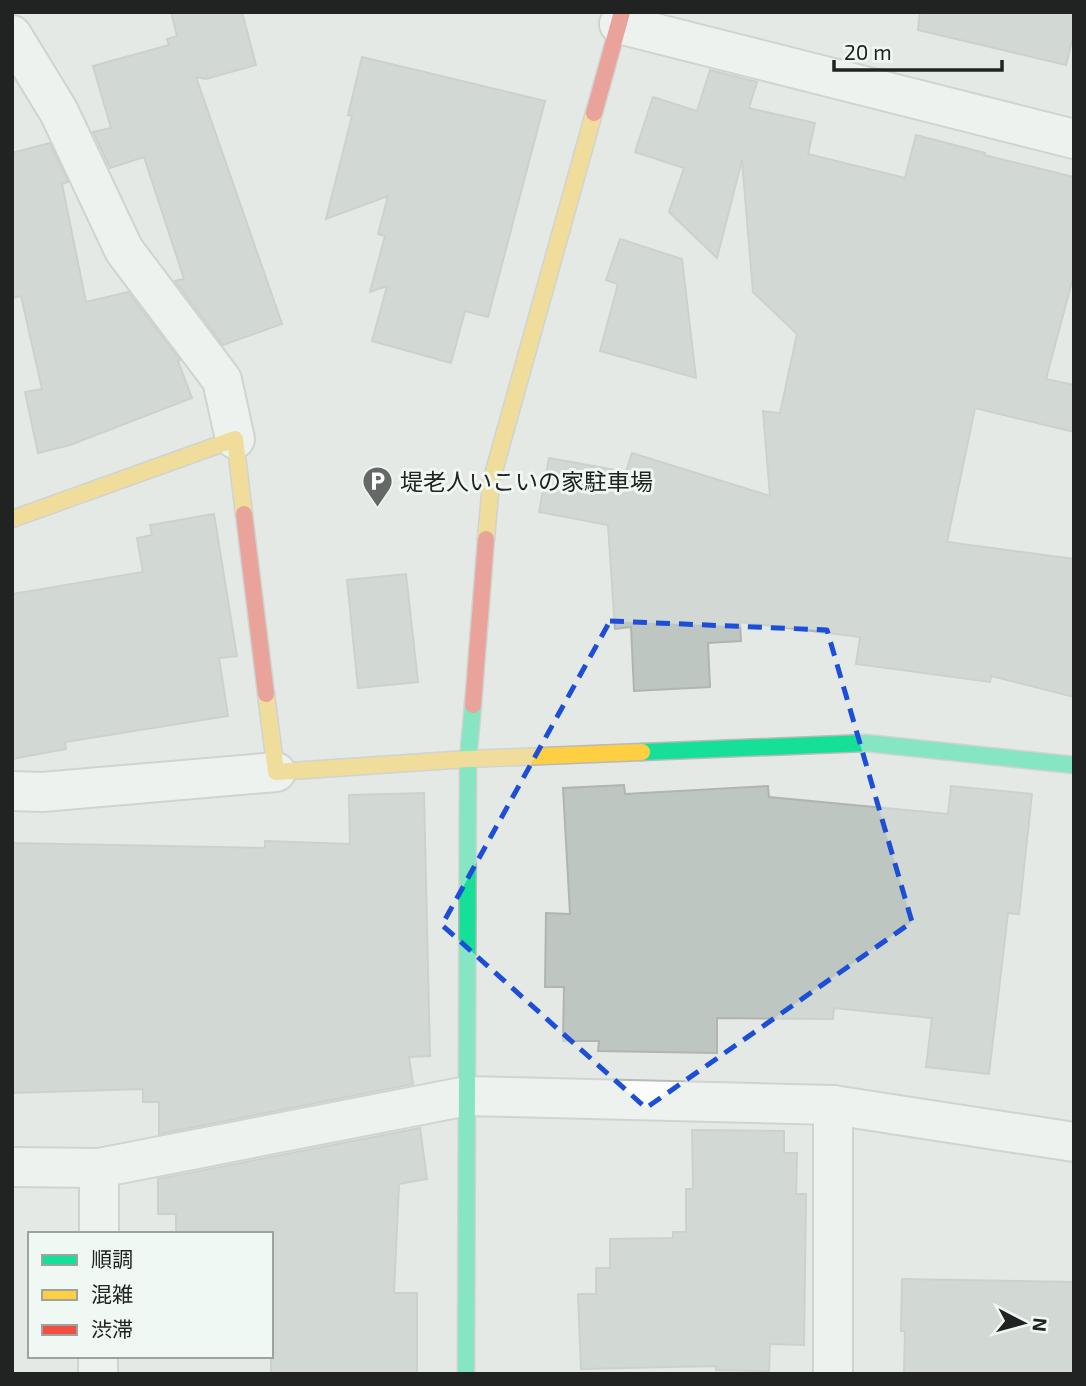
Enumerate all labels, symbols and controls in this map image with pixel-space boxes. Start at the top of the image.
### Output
scale bar [834,28,1002,72]
text: 20 m [844,39,892,64]
parking icon: 堤老人いこいの家駐車場 [360,464,394,508]
place label: 堤老人いこいの家駐車場 [400,467,653,495]
legend [28,1232,273,1358]
text: 順調 [91,1246,133,1271]
text: 混雑 [91,1281,133,1306]
north arrow [988,1288,1058,1358]
text: 渋滞 [91,1316,133,1341]
text: N [1028,1317,1053,1333]

